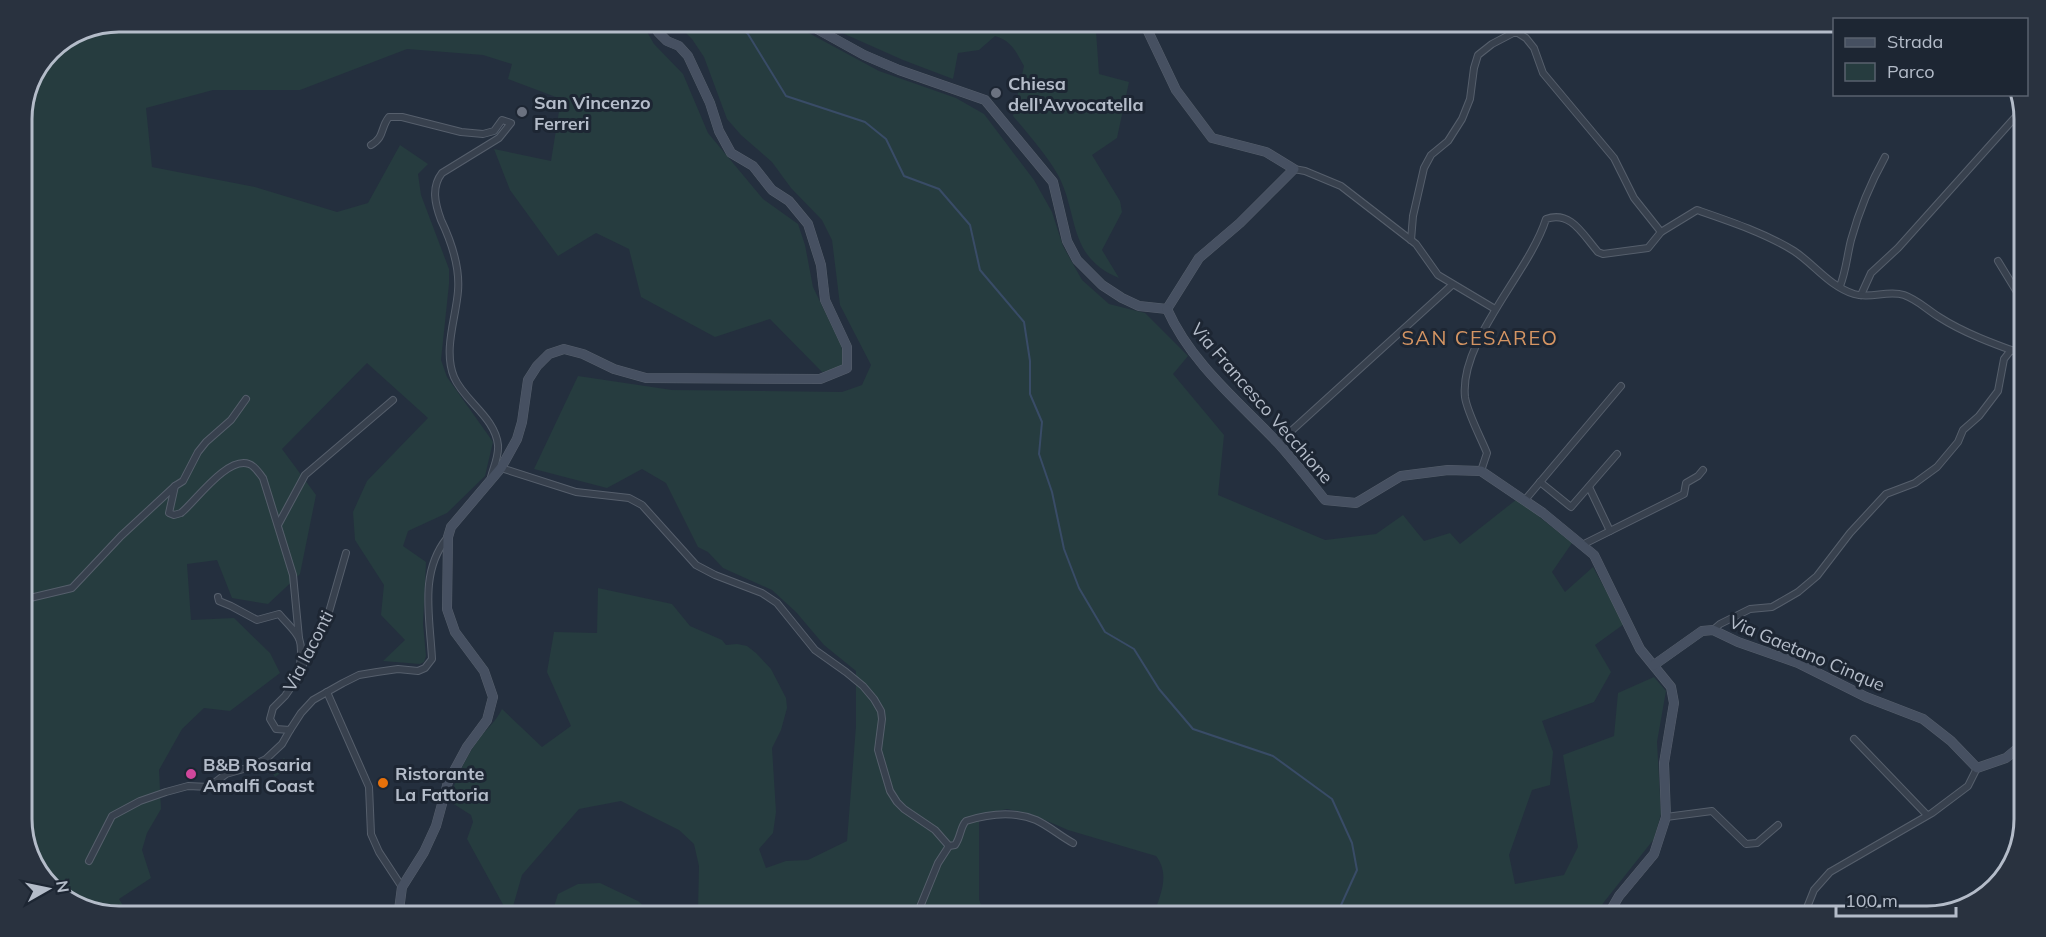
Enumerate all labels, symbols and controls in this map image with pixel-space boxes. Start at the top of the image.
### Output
legend [1833,18,2028,96]
text: Strada [1887,30,1943,53]
text: Parco [1887,60,1935,83]
place label: Chiesa dell'Avvocatella [1008,72,1144,116]
marker: Chiesa dell'Avvocatella [989,86,1003,100]
place label: San Vincenzo Ferreri [534,91,651,135]
marker: San Vincenzo Ferreri [515,105,529,119]
street label: Via Francesco Vecchione [1186,318,1338,488]
district label: SAN CESAREO [1401,325,1559,350]
street label: Via Iaconti [278,607,338,695]
street label: Via Gaetano Cinque [1726,610,1888,696]
place label: B&B Rosaria Amalfi Coast [203,753,314,797]
place label: Ristorante La Fattoria [395,762,489,806]
marker: B&B Rosaria Amalfi Coast [184,767,198,781]
marker: Ristorante La Fattoria [376,776,390,790]
north arrow [18,859,78,919]
text: N [52,879,74,894]
scale bar [1836,880,1956,918]
text: 100 m [1845,889,1898,912]

